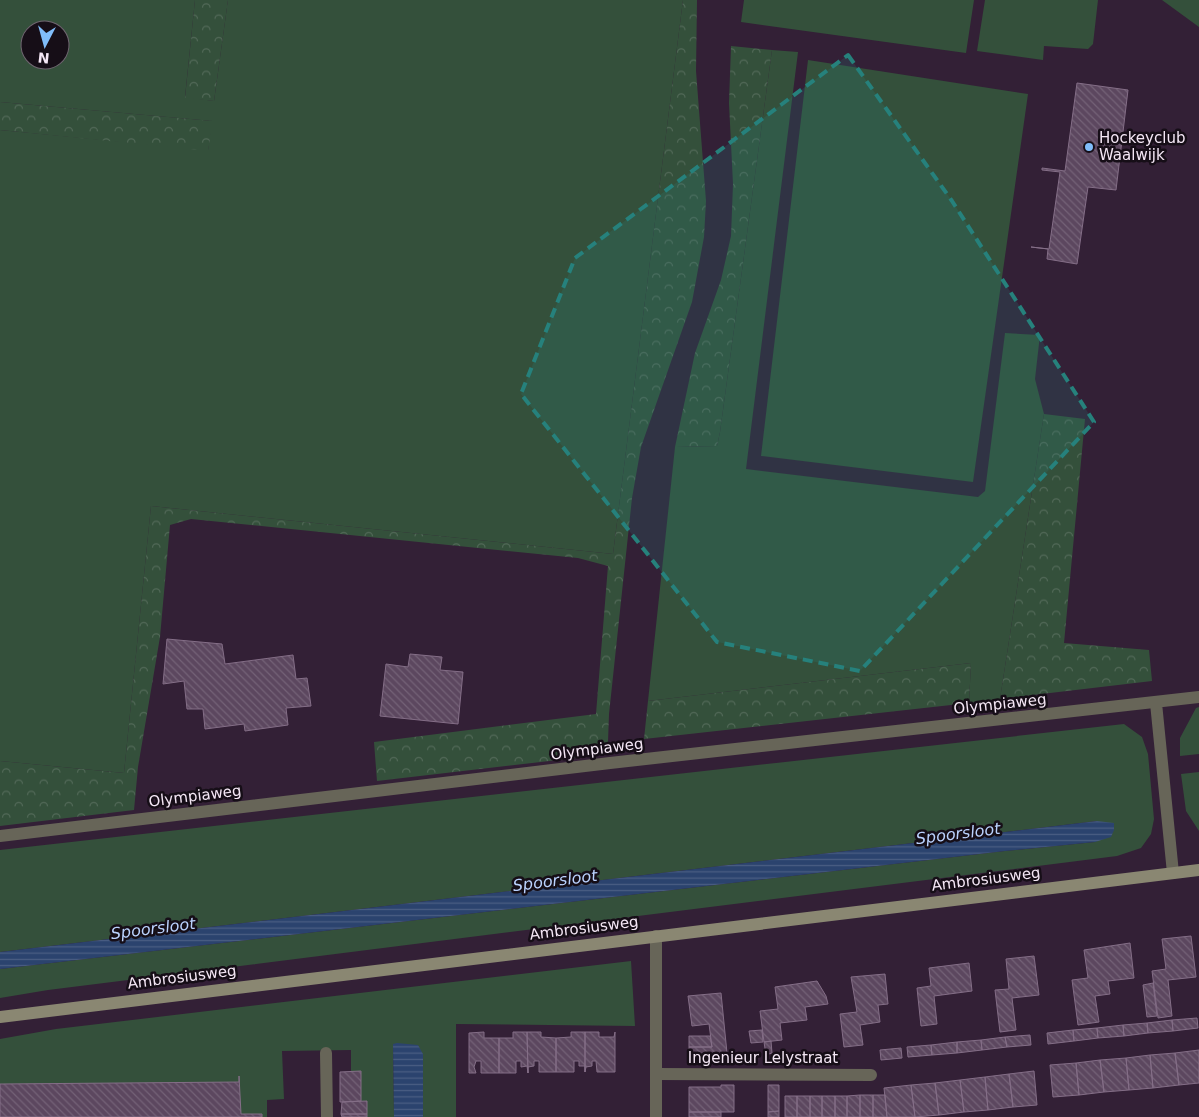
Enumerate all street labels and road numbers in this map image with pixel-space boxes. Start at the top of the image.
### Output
street label: Olympiaweg [953,690,1047,718]
street label: Olympiaweg [550,734,644,764]
street label: Olympiaweg [148,781,242,811]
street label: Ambrosiusweg [930,863,1042,895]
street label: Ambrosiusweg [528,912,640,944]
street label: Ambrosiusweg [126,961,238,993]
street label: Ingenieur Lelystraat [688,1049,838,1067]

